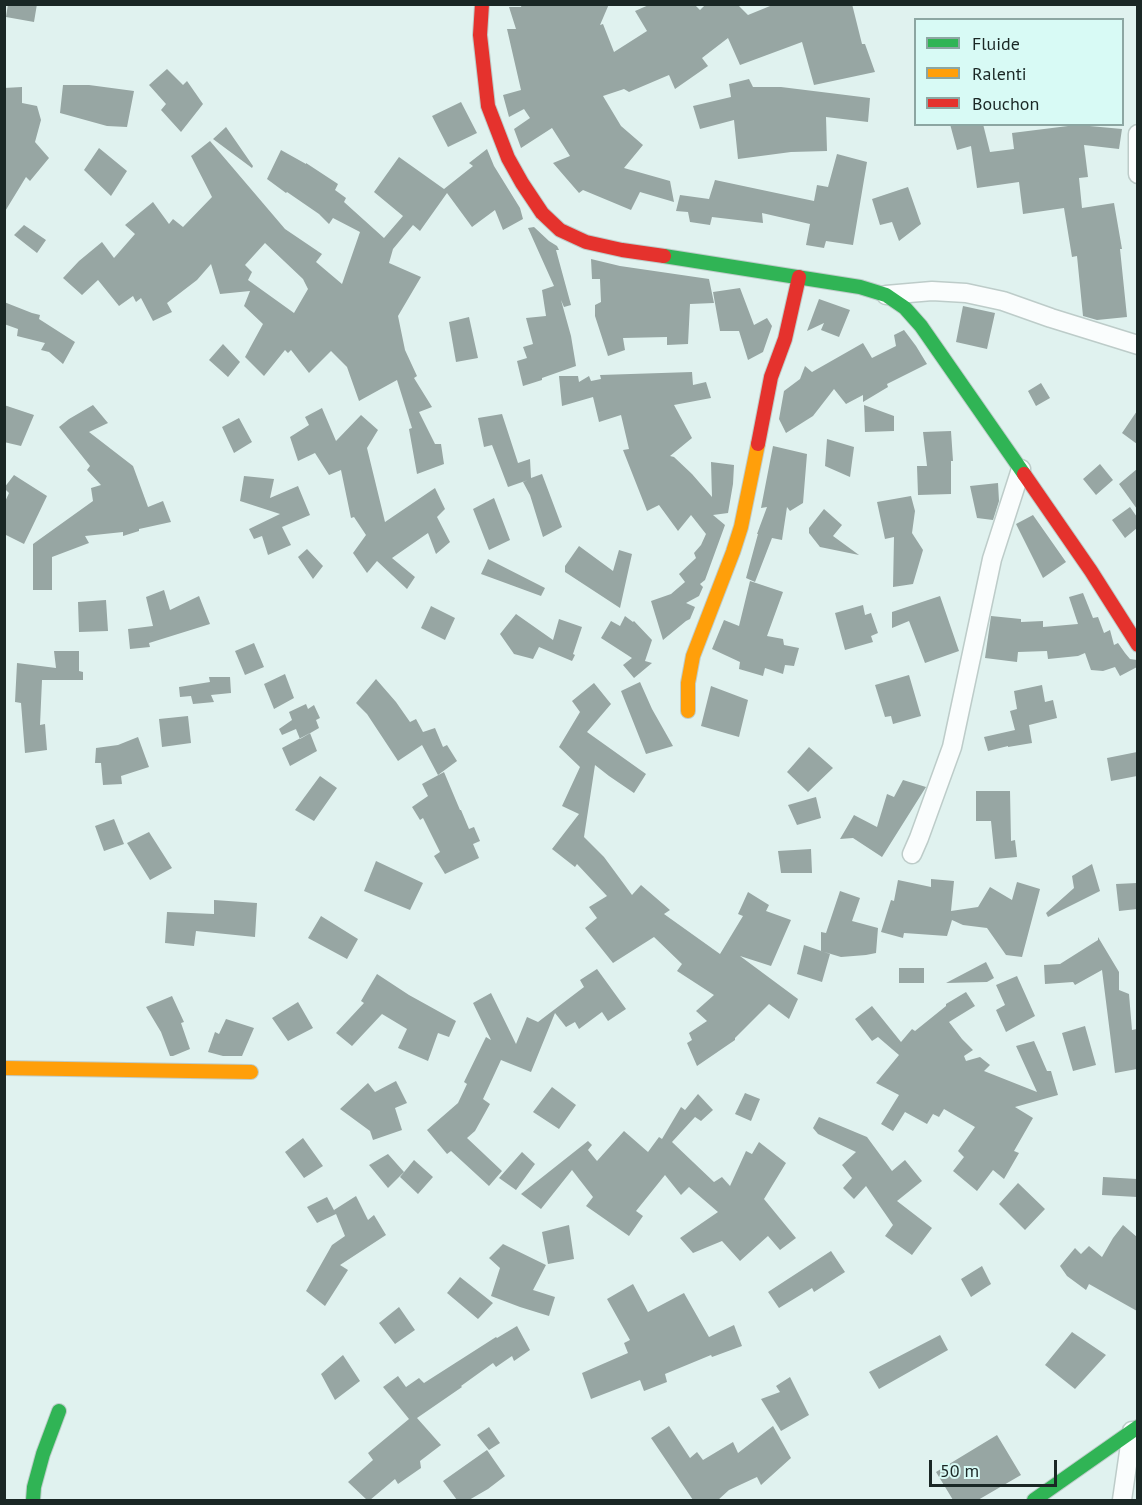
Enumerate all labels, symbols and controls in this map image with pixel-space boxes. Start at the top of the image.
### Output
legend [914,18,1124,126]
text: Fluide [972,32,1020,55]
text: Ralenti [972,62,1027,85]
text: Bouchon [972,92,1039,115]
scale bar [932,1448,1060,1486]
text: 50 m [940,1459,979,1482]

